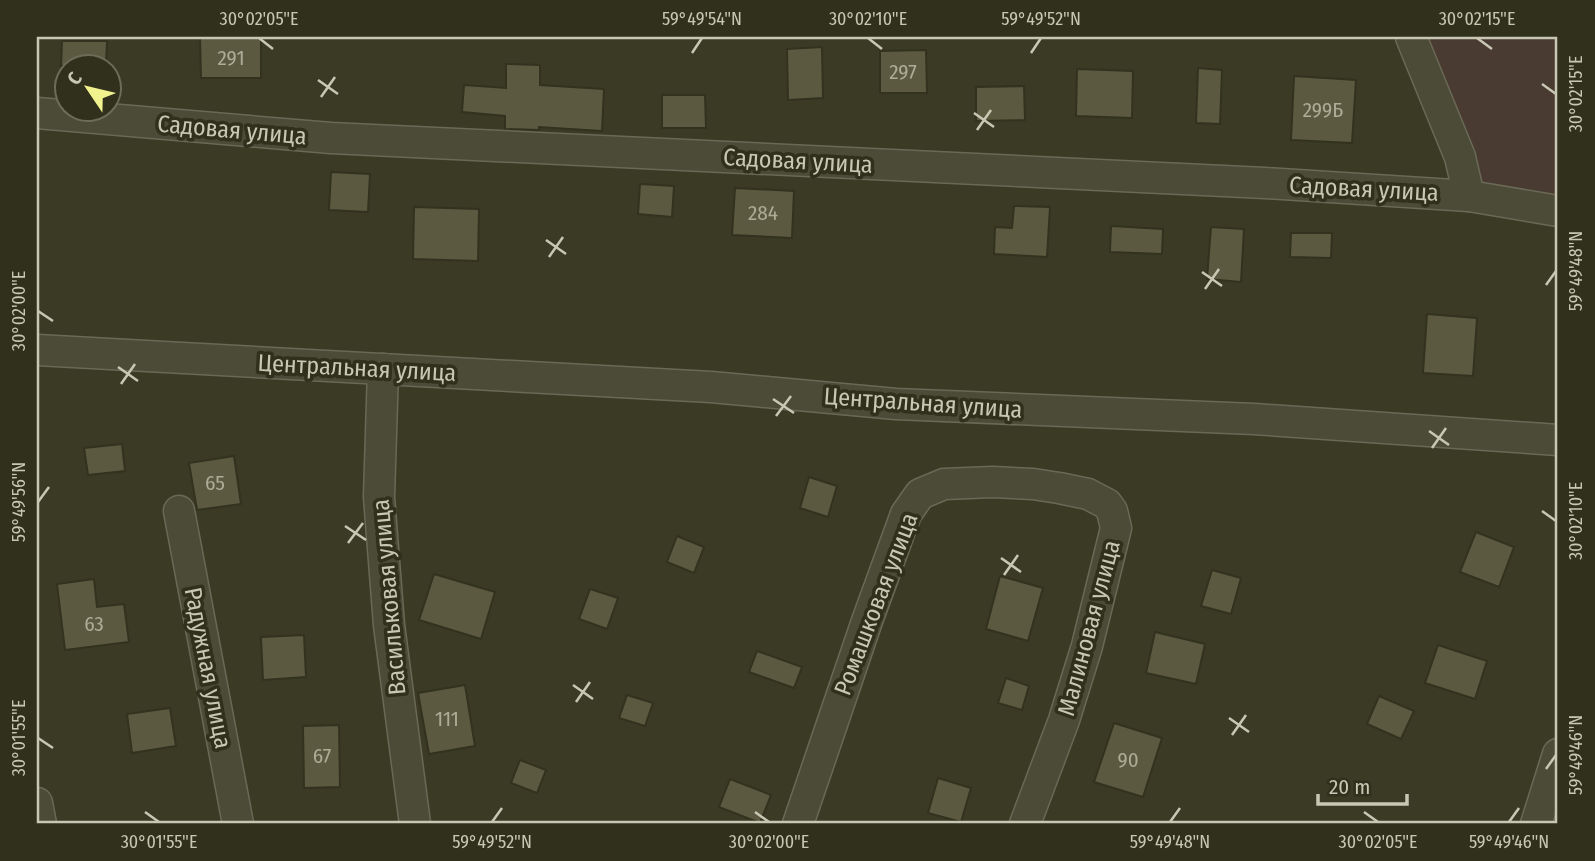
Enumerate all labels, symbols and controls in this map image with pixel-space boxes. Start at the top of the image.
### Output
text: 30°02'05"E [220,8,298,30]
text: 59°49'54"N [662,8,742,30]
text: 30°02'10"E [829,8,907,30]
text: 59°49'52"N [1001,8,1081,30]
text: 30°02'15"E [1439,8,1515,30]
house number: 291 [217,45,245,71]
north arrow [52,52,122,122]
text: 30°02'15"E [1565,56,1587,132]
house number: 297 [889,59,917,85]
text: С [62,68,87,89]
house number: 299Б [1303,97,1343,123]
street label: Садовая улица [156,110,308,150]
street label: Садовая улица [723,143,873,179]
street label: Садовая улица [1289,171,1439,207]
house number: 284 [748,200,778,226]
text: 59°49'48"N [1565,231,1587,311]
text: 30°02'00"E [8,271,30,351]
street label: Центральная улица [257,349,457,387]
street label: Центральная улица [823,382,1023,424]
text: 59°49'56"N [8,462,30,542]
house number: 65 [205,470,225,496]
text: 30°02'10"E [1565,482,1587,560]
street label: Васильковая улица [366,498,412,696]
street label: Ромашковая улица [828,509,924,699]
street label: Малиновая улица [1052,537,1126,719]
street label: Радужная улица [179,585,237,751]
house number: 63 [84,611,104,637]
text: 30°01'55"E [8,700,30,776]
house number: 111 [435,706,459,732]
text: 59°49'46"N [1565,715,1587,795]
house number: 67 [313,743,331,769]
house number: 90 [1117,747,1139,773]
scale bar [1318,763,1408,807]
text: 20 m [1329,774,1370,800]
text: 30°01'55"E [121,831,197,853]
text: 59°49'52"N [452,831,532,853]
text: 30°02'00"E [729,831,809,853]
text: 59°49'48"N [1130,831,1210,853]
text: 30°02'05"E [1339,831,1417,853]
text: 59°49'46"N [1469,831,1549,853]

